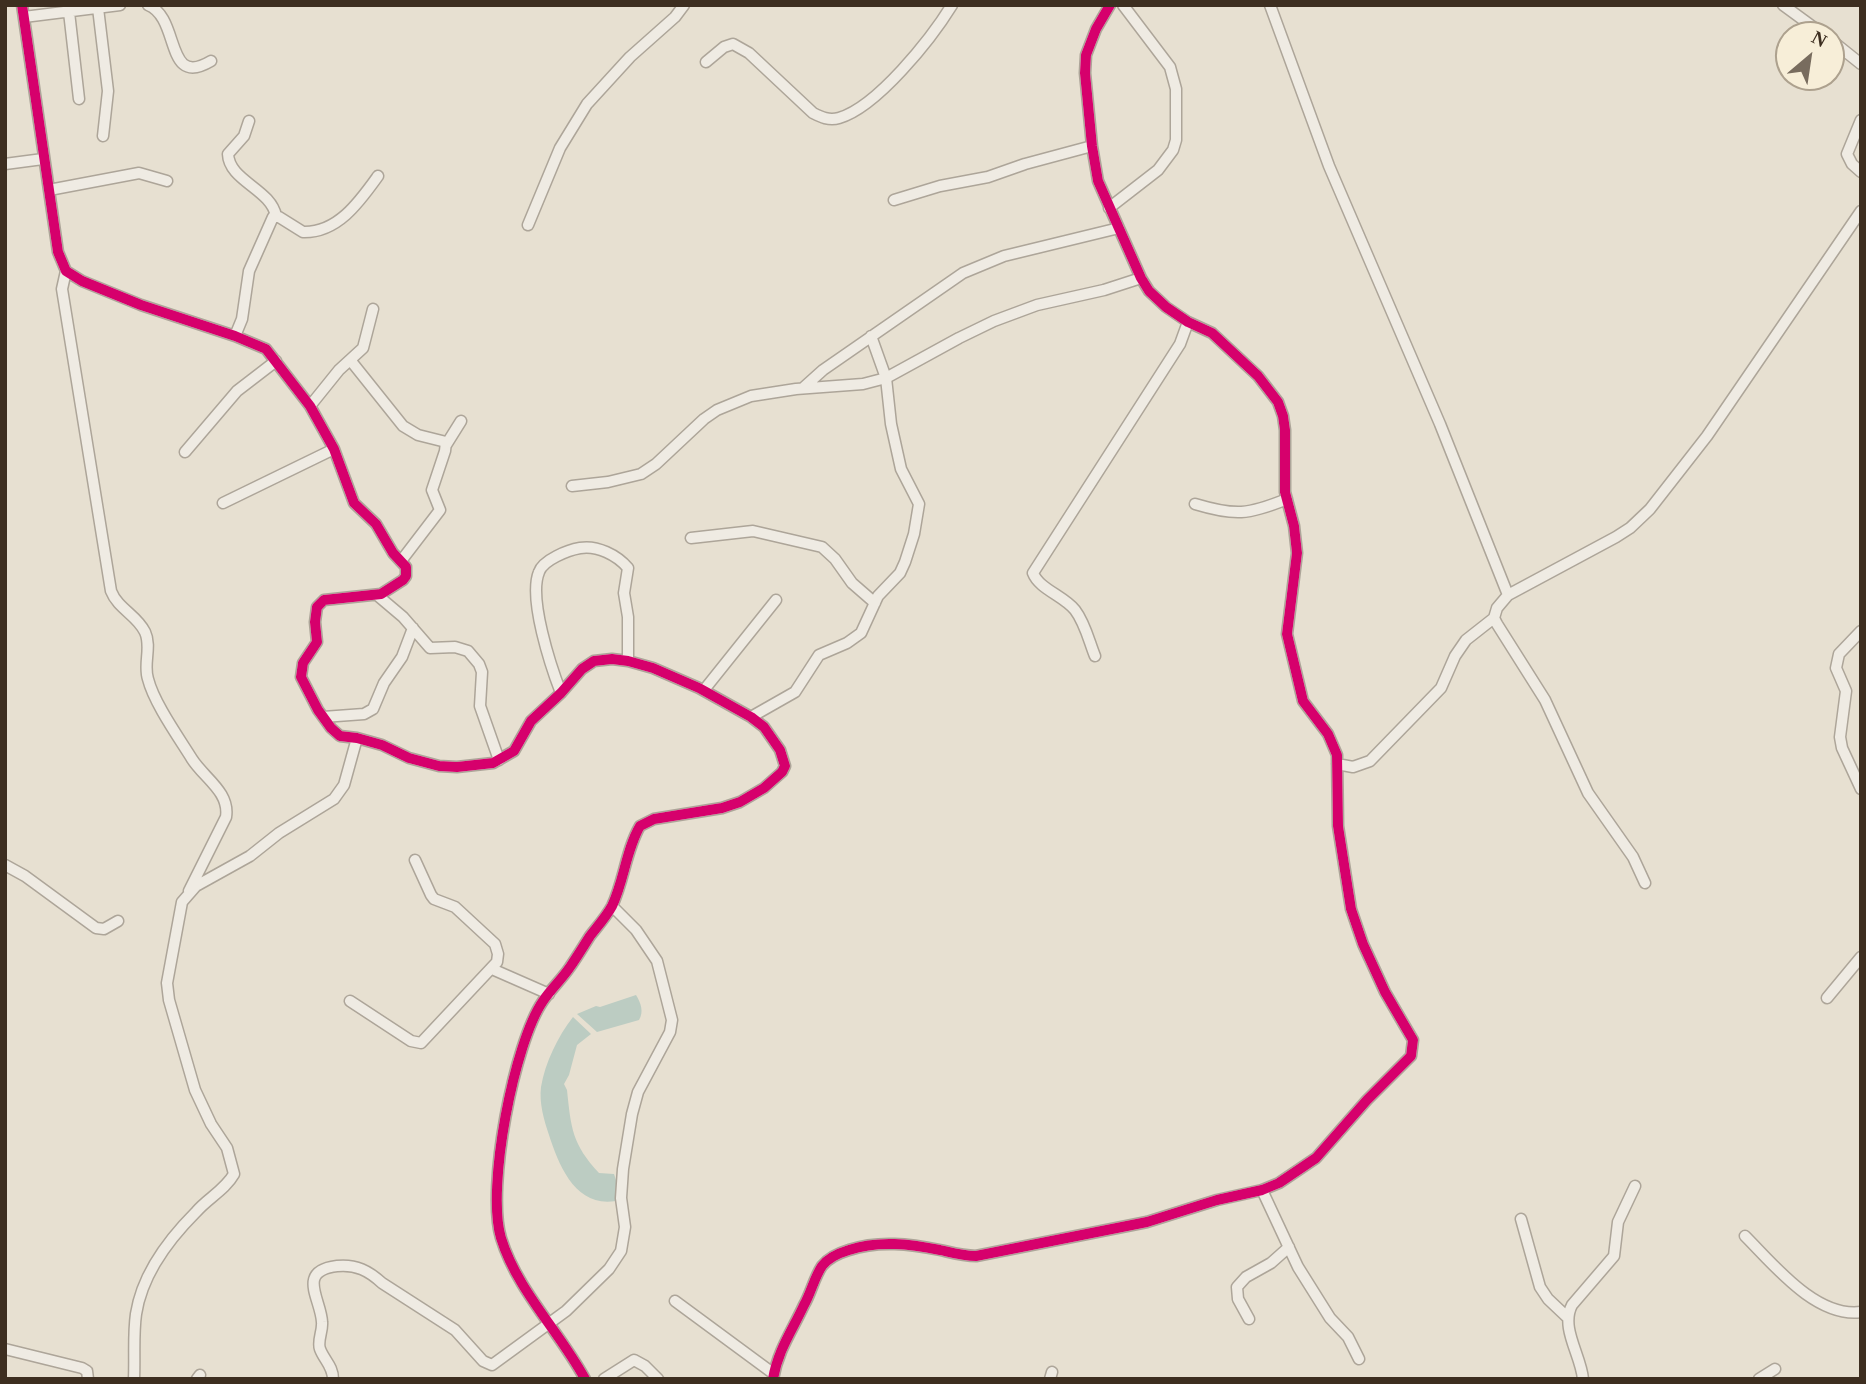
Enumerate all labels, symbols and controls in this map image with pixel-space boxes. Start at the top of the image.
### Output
north arrow [1775,21,1845,91]
text: N [1808,26,1831,51]

